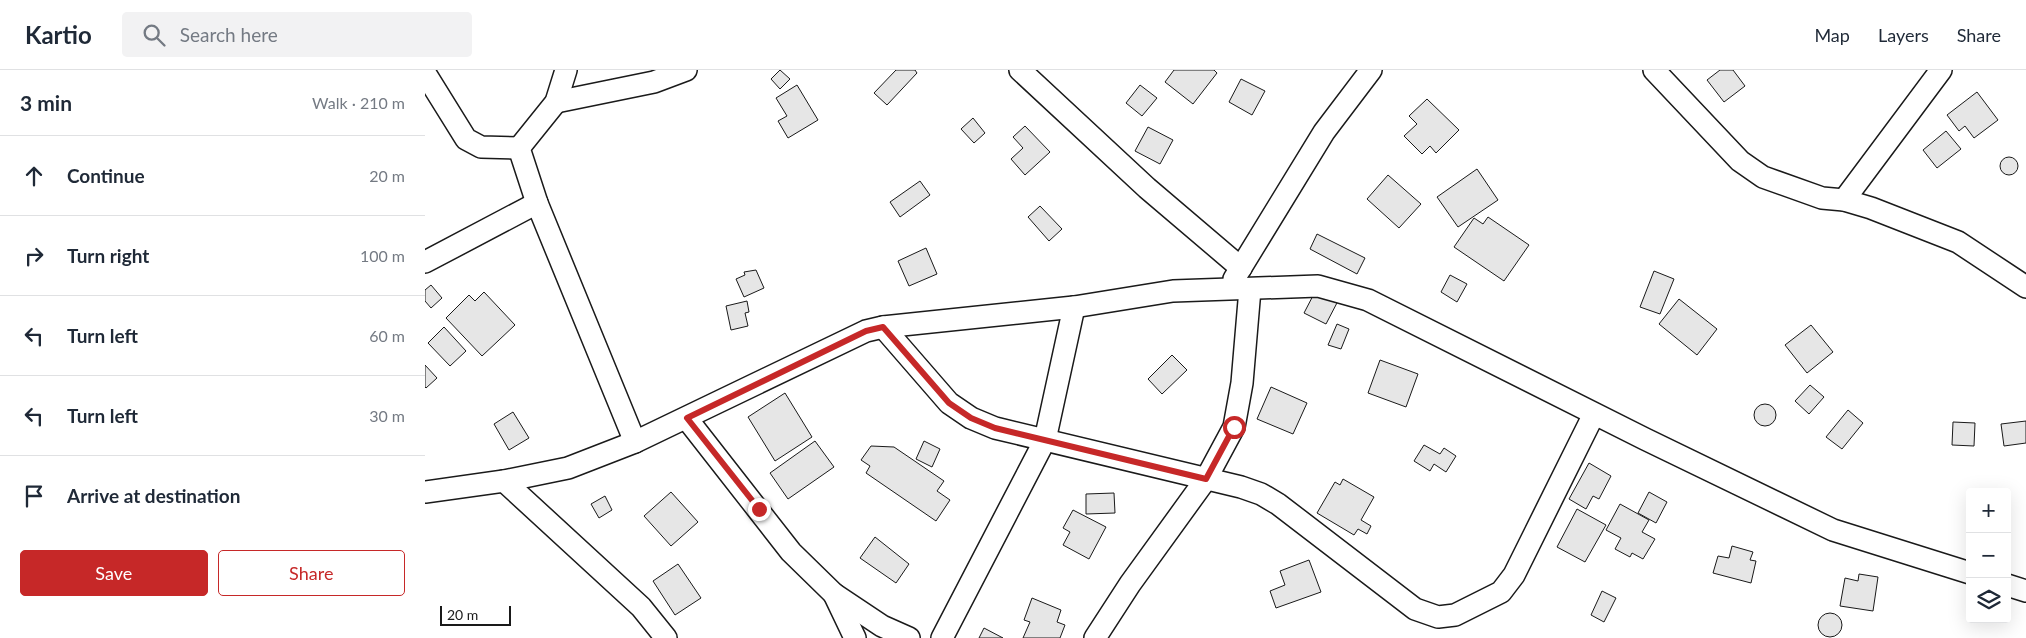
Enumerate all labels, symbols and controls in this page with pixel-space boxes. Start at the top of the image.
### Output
search box [122,12,472,57]
text: Kartio [25,20,92,49]
icon: search [140,21,168,49]
text: Search here [180,23,278,46]
text: Map [1814,24,1850,46]
text: Layers [1878,24,1929,46]
text: Share [1957,24,2001,46]
text: 3 min [20,90,72,115]
text: Walk · 210 m [312,93,405,112]
icon: ahead [20,162,48,190]
text: Continue [67,164,145,187]
text: 20 m [369,166,405,185]
icon: right [20,242,48,270]
text: Turn right [67,244,149,267]
text: 100 m [360,246,405,265]
icon: left [20,322,48,350]
text: Turn left [67,324,138,347]
text: 60 m [369,326,405,345]
icon: left [20,402,48,430]
text: Turn left [67,404,138,427]
text: 30 m [369,406,405,425]
route start [1223,416,1246,439]
icon: arrive [20,482,48,510]
text: Arrive at destination [67,484,240,507]
map controls [1966,488,2011,623]
button: + [1966,488,2011,533]
route end [748,498,771,521]
button: − [1966,533,2011,578]
button: Save [20,550,208,596]
button: Share [218,550,405,596]
button: layers [1966,578,2011,623]
scale bar [440,603,511,626]
text: 20 m [447,606,478,623]

